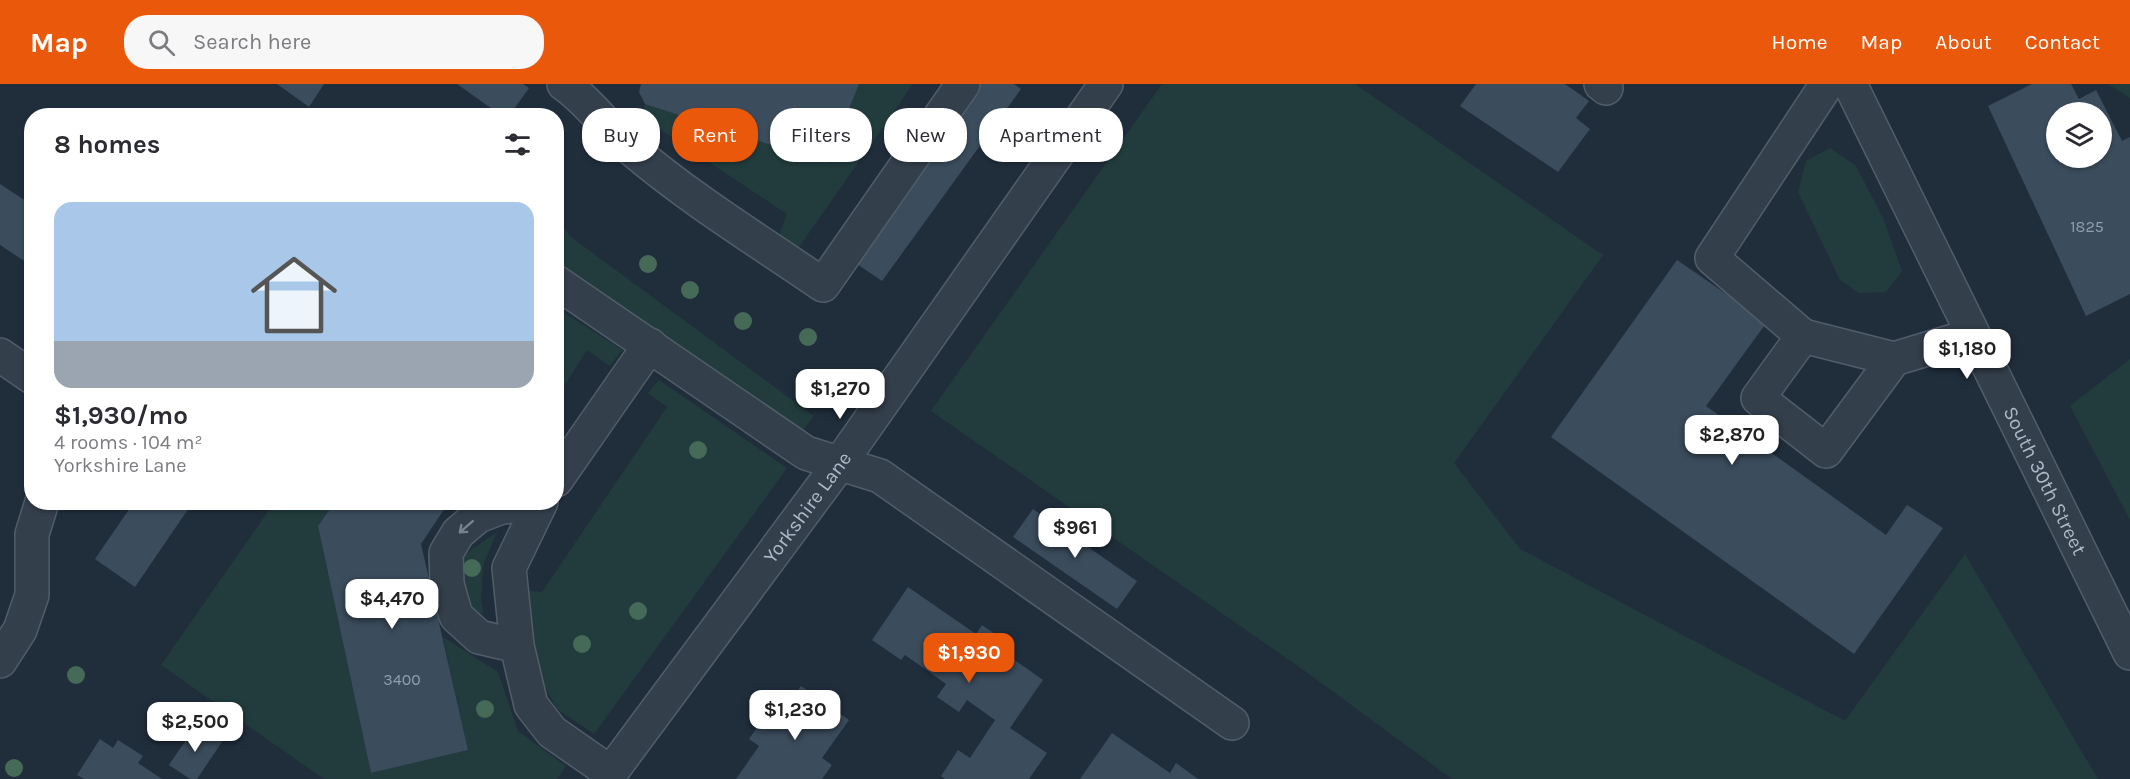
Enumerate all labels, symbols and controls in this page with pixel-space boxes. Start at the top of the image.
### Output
search box [124,15,544,69]
text: Map [30,26,88,59]
icon: search [145,26,178,59]
text: Search here [193,29,311,55]
text: Home [1772,30,1828,54]
text: Map [1861,30,1902,54]
text: About [1935,30,1992,54]
text: Contact [2025,30,2100,54]
map controls [2046,102,2112,168]
button: layers [2046,102,2112,168]
chip: Buy [582,108,660,162]
chip: Rent [672,108,758,162]
chip: Filters [770,108,872,162]
chip: New [884,108,967,162]
chip: Apartment [979,108,1123,162]
icon: filters [501,128,534,161]
text: 8 homes [54,129,160,160]
house number: 1825 [2070,217,2104,236]
icon: home [240,241,348,349]
pin: $1,180 [1918,329,2016,380]
text: $1,180 [1938,337,1996,360]
pin: $1,270 [791,369,889,420]
text: $1,270 [810,377,870,400]
text: $1,930/mo [54,400,188,431]
street label: South 30th Street [1999,403,2092,559]
pin: $2,870 [1683,415,1781,466]
text: $2,870 [1699,423,1765,446]
text: 4 rooms · 104 m² [54,431,202,454]
street label: Yorkshire Lane [758,447,856,568]
text: Yorkshire Lane [54,454,187,477]
pin: $961 [1039,508,1111,559]
text: $961 [1052,516,1098,539]
one-way arrow [459,520,474,534]
pin: $4,470 [343,579,441,630]
text: $4,470 [359,587,425,610]
pin: $1,930 [920,633,1018,684]
text: $1,930 [937,641,1001,664]
house number: 3400 [383,670,421,689]
pin: $1,230 [746,690,844,741]
text: $1,230 [763,698,827,721]
pin: $2,500 [146,702,244,753]
text: $2,500 [161,710,229,733]

